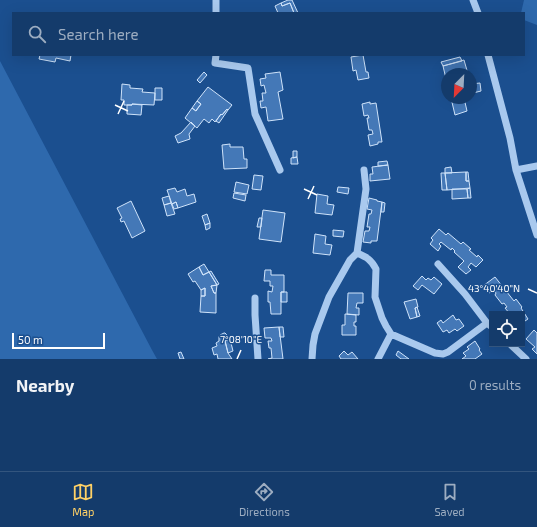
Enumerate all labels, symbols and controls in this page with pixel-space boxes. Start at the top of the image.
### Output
search box [12,12,525,56]
icon: search [26,23,48,45]
text: Search here [58,25,139,43]
north arrow [441,68,477,104]
text: 43°40'40"N [468,282,520,294]
map controls [489,311,525,347]
button: locate [489,311,525,347]
scale bar [12,331,105,350]
text: 50 m [18,333,43,346]
text: 7°08'10"E [220,333,262,345]
text: Nearby [16,375,74,395]
text: 0 results [469,377,521,393]
tab: Map [72,481,94,518]
tab: Directions [239,481,290,518]
tab: Saved [434,481,465,518]

